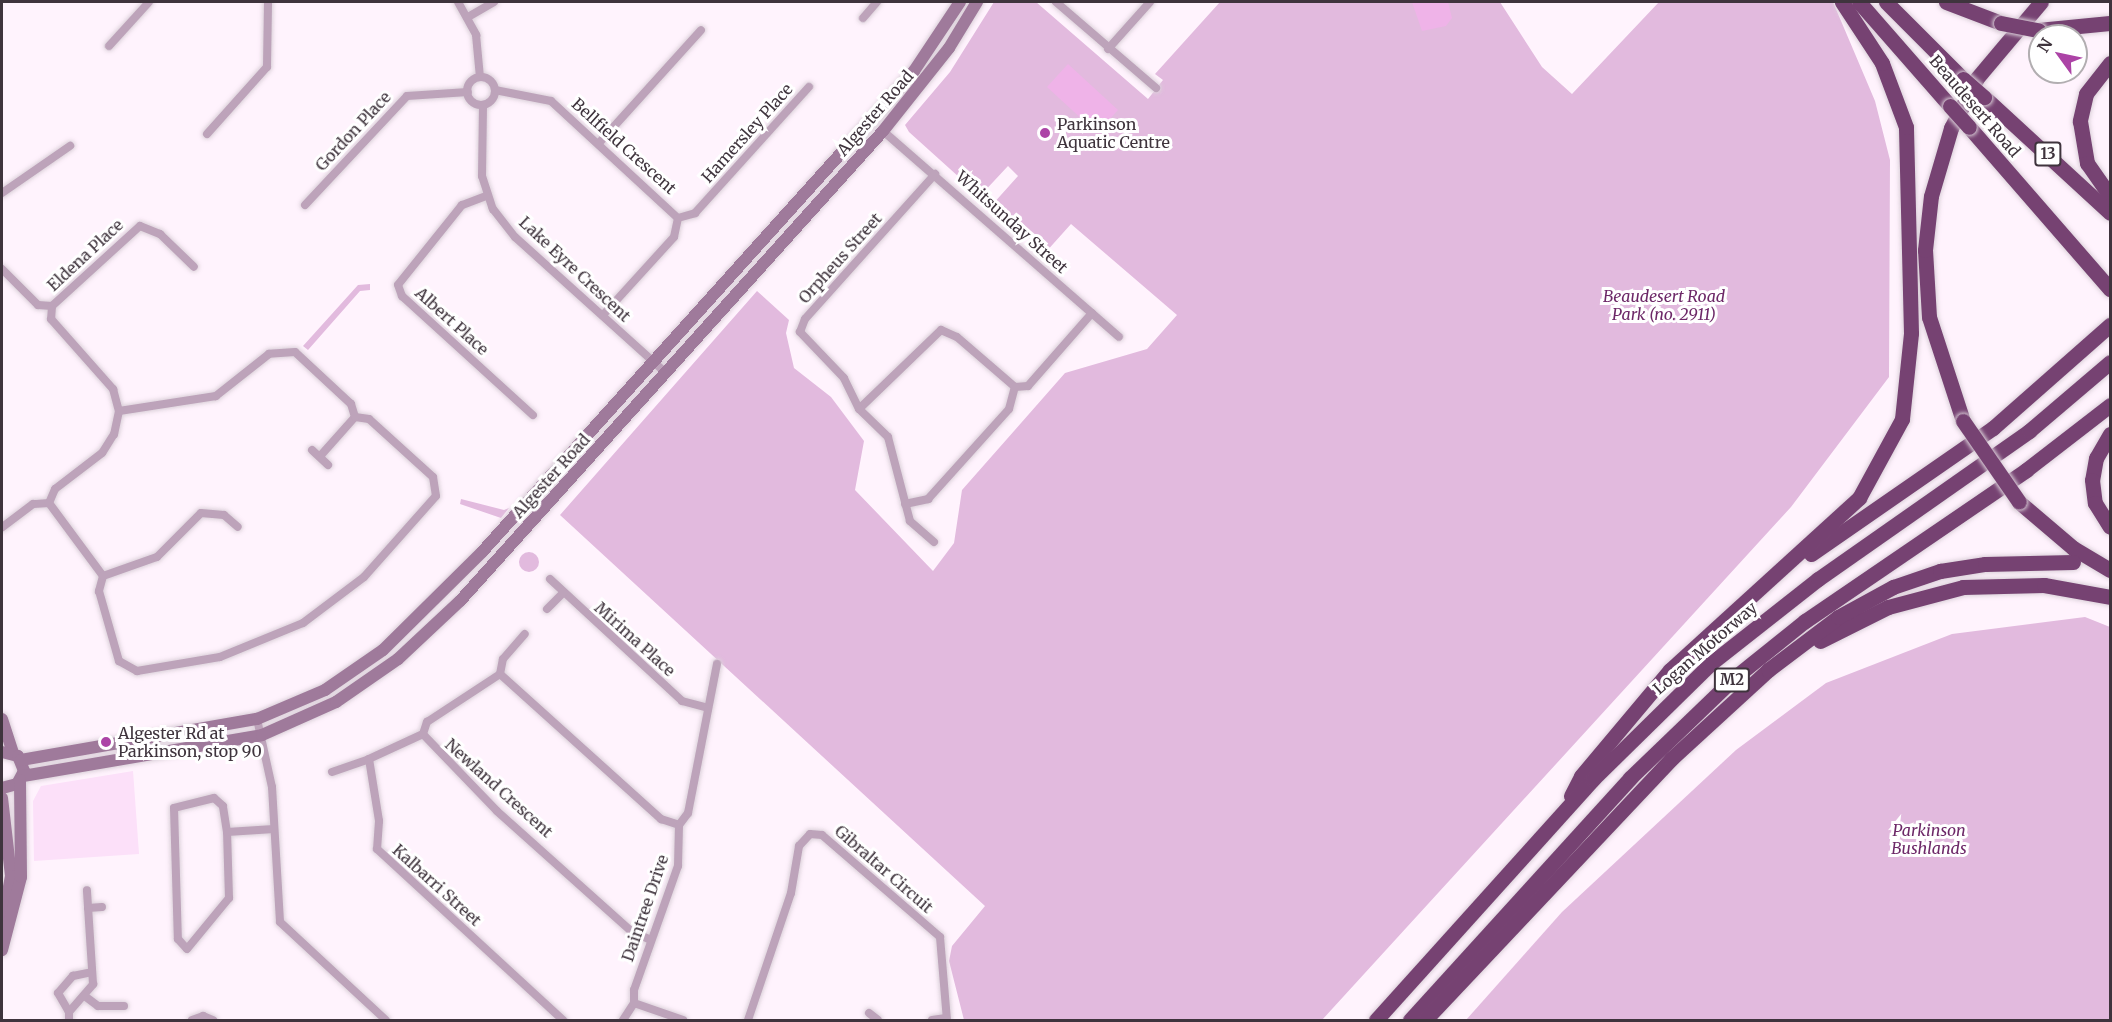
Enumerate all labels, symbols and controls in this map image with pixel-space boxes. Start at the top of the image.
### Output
north arrow [2028,24,2088,84]
text: N [2033,35,2056,56]
street label: Beaudesert Road [1926,51,2024,161]
street label: Algester Road [833,67,917,159]
street label: Hamersley Place [698,80,796,186]
street label: Gordon Place [311,87,395,175]
street label: Bellfield Crescent [568,94,680,198]
place label: Parkinson Aquatic Centre [1057,114,1170,152]
marker: Parkinson Aquatic Centre [1038,126,1052,140]
road number: 13 [2033,142,2063,166]
street label: Whitsunday Street [952,167,1072,277]
street label: Orpheus Street [794,209,886,307]
street label: Lake Eyre Crescent [515,212,635,326]
street label: Eldena Place [43,215,127,295]
street label: Albert Place [411,283,493,359]
park label: Beaudesert Road Park (no. 2911) [1603,286,1725,324]
street label: Algester Road [508,430,594,522]
street label: Mirima Place [591,598,679,680]
street label: Logan Motorway [1649,598,1761,698]
road number: M2 [1712,668,1752,692]
place label: Algester Rd at Parkinson, stop 90 [118,723,262,761]
marker: Algester Rd at Parkinson, stop 90 [99,735,113,749]
street label: Newland Crescent [441,735,557,841]
park label: Parkinson Bushlands [1891,820,1967,858]
street label: Gibraltar Circuit [831,821,937,917]
street label: Kalbarri Street [389,840,485,930]
street label: Daintree Drive [618,852,672,964]

